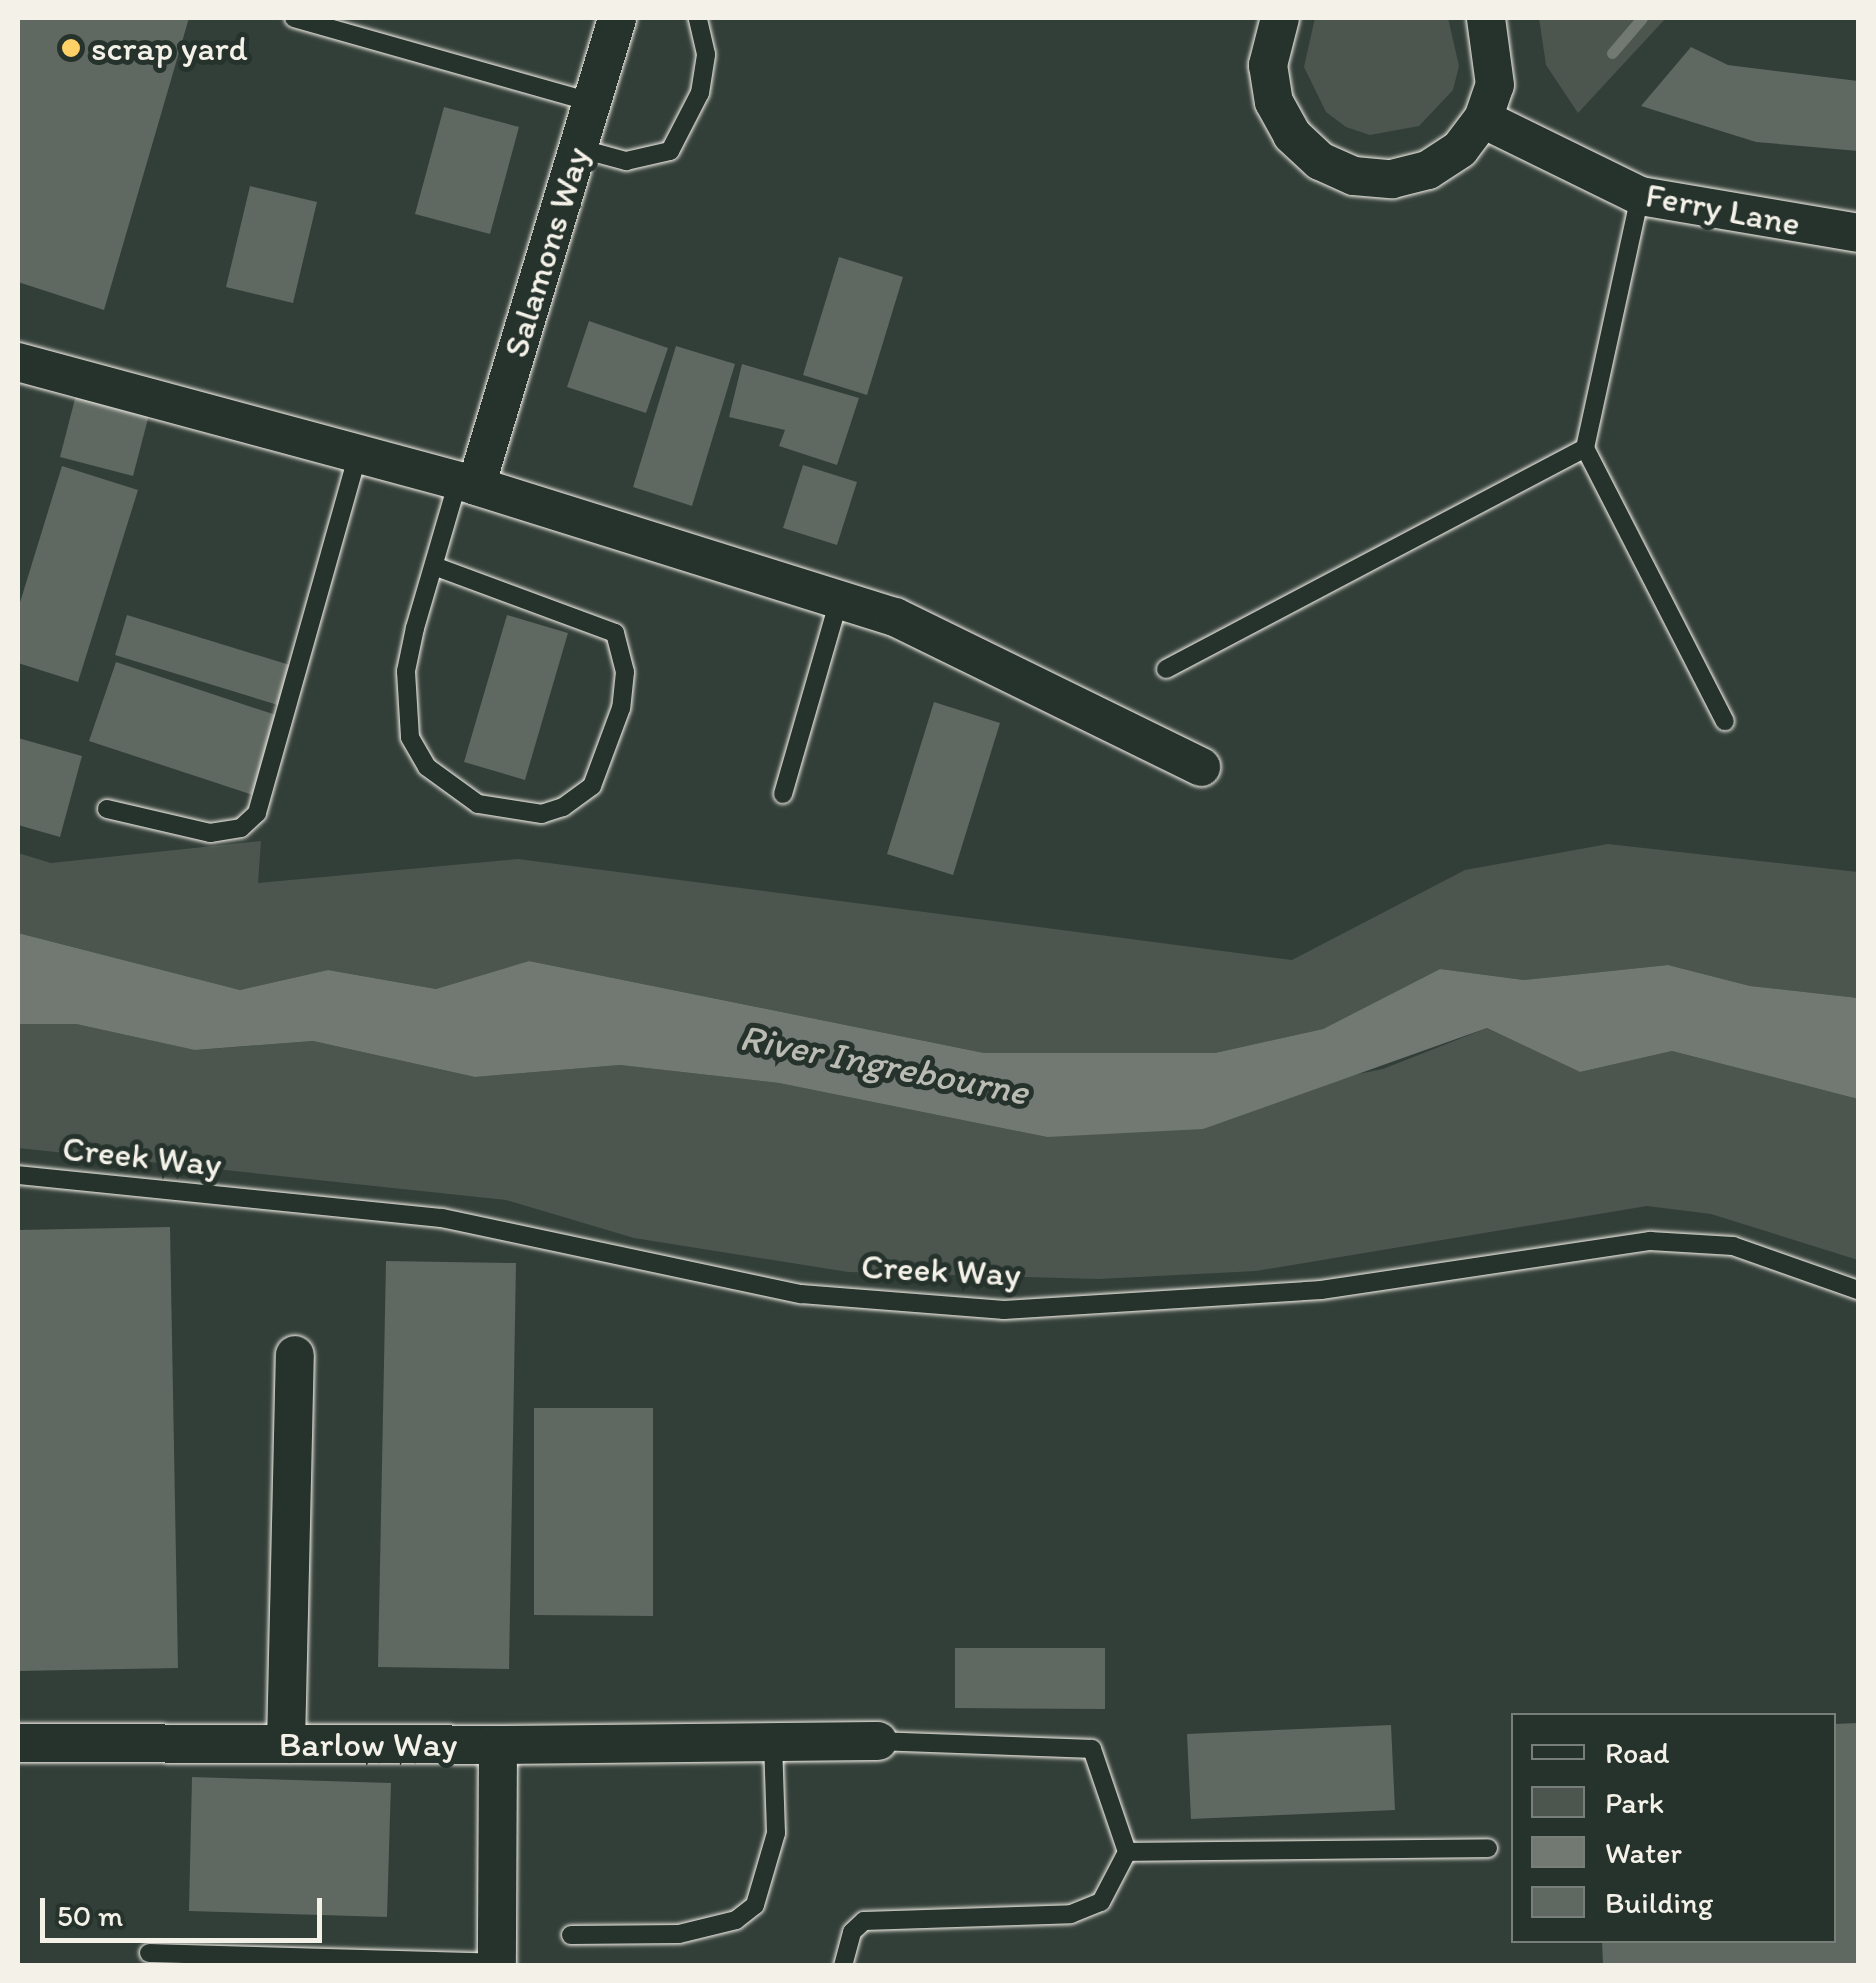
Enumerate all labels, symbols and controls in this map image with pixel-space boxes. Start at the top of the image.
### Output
place label: scrap yard [91,27,248,69]
marker: scrap yard [60,37,82,59]
street label: Salamons Way [494,142,598,362]
street label: Ferry Lane [1642,173,1804,245]
water label: River Ingrebourne [736,1015,1032,1115]
street label: Creek Way [61,1127,223,1185]
street label: Creek Way [861,1245,1021,1295]
legend [1511,1713,1836,1943]
street label: Barlow Way [279,1723,457,1765]
text: Road [1605,1734,1670,1771]
text: Park [1605,1784,1664,1821]
text: Water [1605,1834,1682,1871]
scale bar [45,1878,328,1940]
text: Building [1605,1884,1713,1921]
text: 50 m [57,1897,123,1934]

